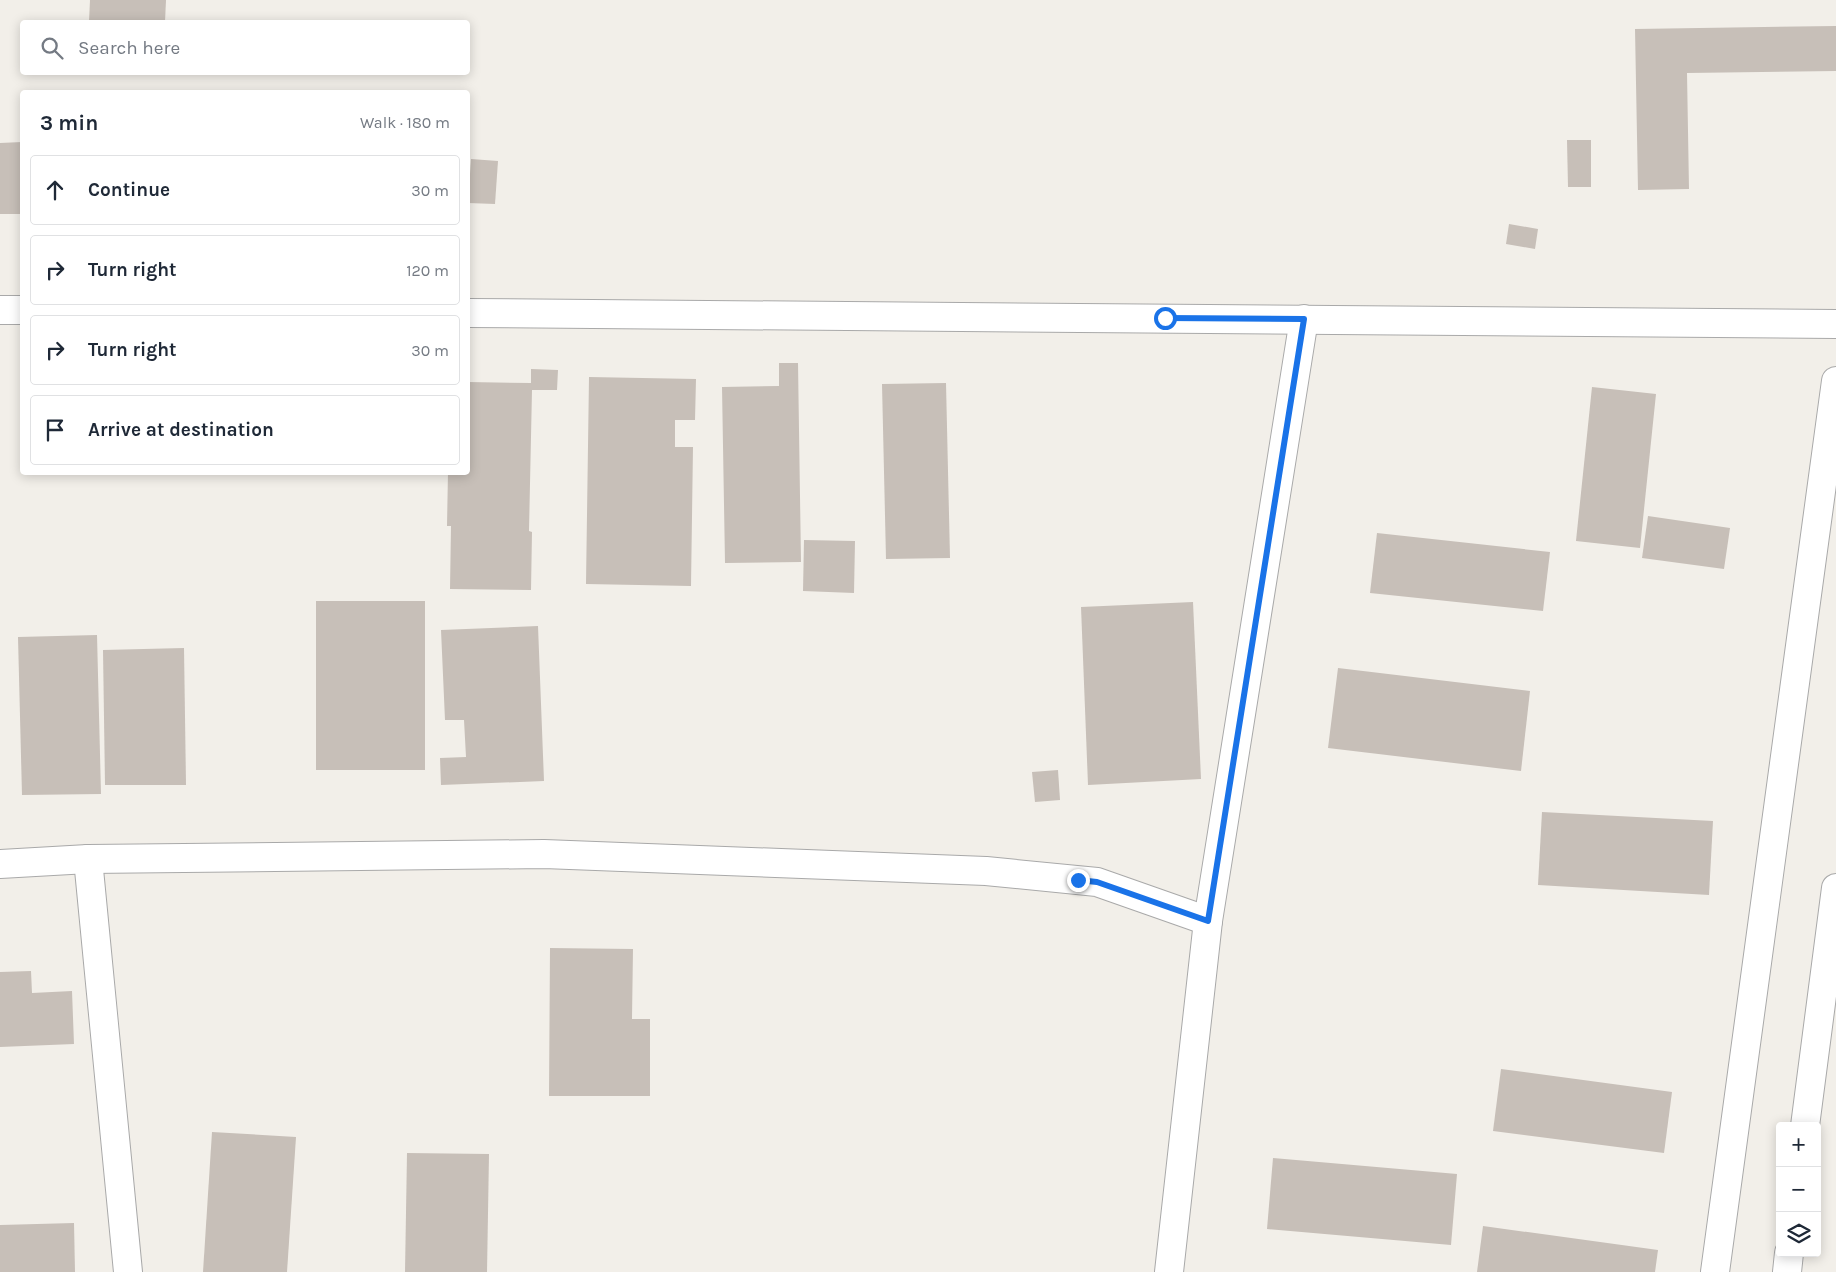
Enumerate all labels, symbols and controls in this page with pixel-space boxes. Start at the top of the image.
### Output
search box [20,20,470,75]
icon: search [38,34,66,62]
text: Search here [78,37,180,59]
text: 3 min [40,111,98,135]
text: Walk · 180 m [360,113,450,132]
icon: ahead [41,176,69,204]
text: Continue [88,179,170,201]
text: 30 m [411,181,449,200]
icon: right [41,256,69,284]
text: Turn right [88,259,177,281]
text: 120 m [406,261,449,280]
route start [1154,307,1177,330]
icon: right [41,336,69,364]
text: Turn right [88,339,177,361]
text: 30 m [411,341,449,360]
icon: arrive [41,416,69,444]
text: Arrive at destination [88,419,274,441]
route end [1067,869,1090,892]
map controls [1776,1122,1821,1257]
button: + [1776,1122,1821,1167]
button: − [1776,1167,1821,1212]
button: layers [1776,1212,1821,1257]

